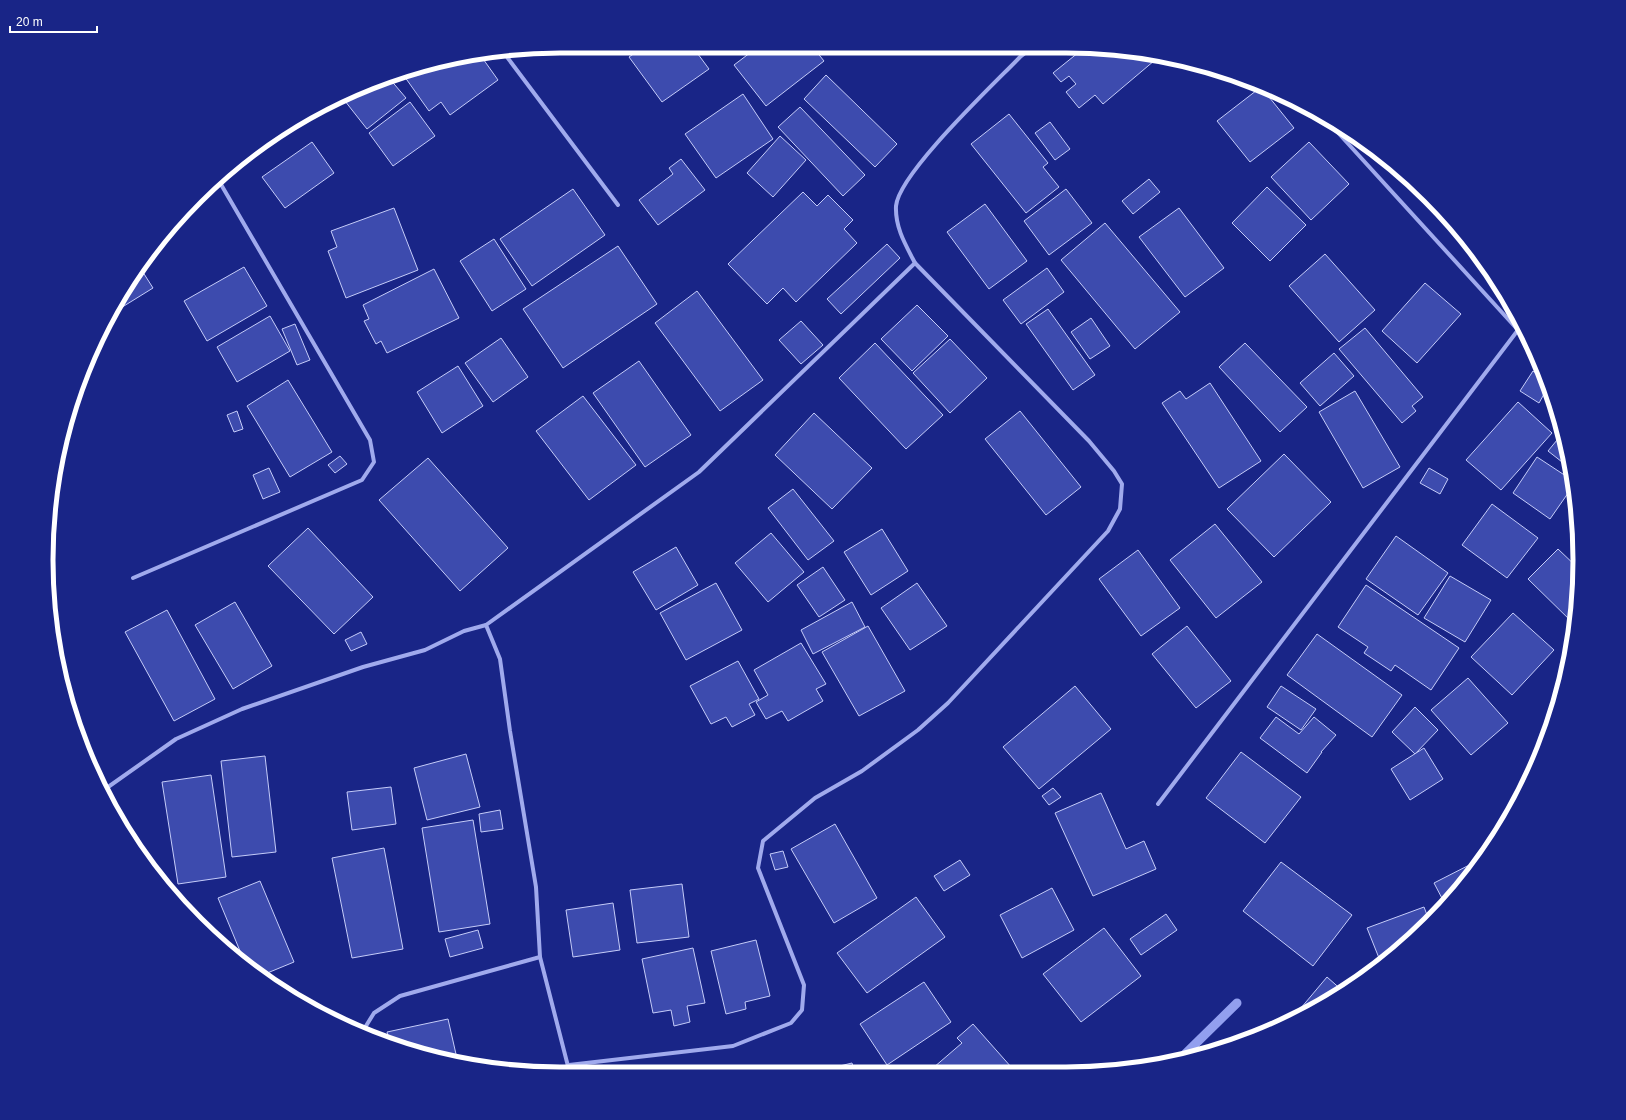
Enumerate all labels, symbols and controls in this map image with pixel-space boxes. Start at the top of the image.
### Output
scale bar [10,8,97,34]
text: 20 m [16,15,43,29]

